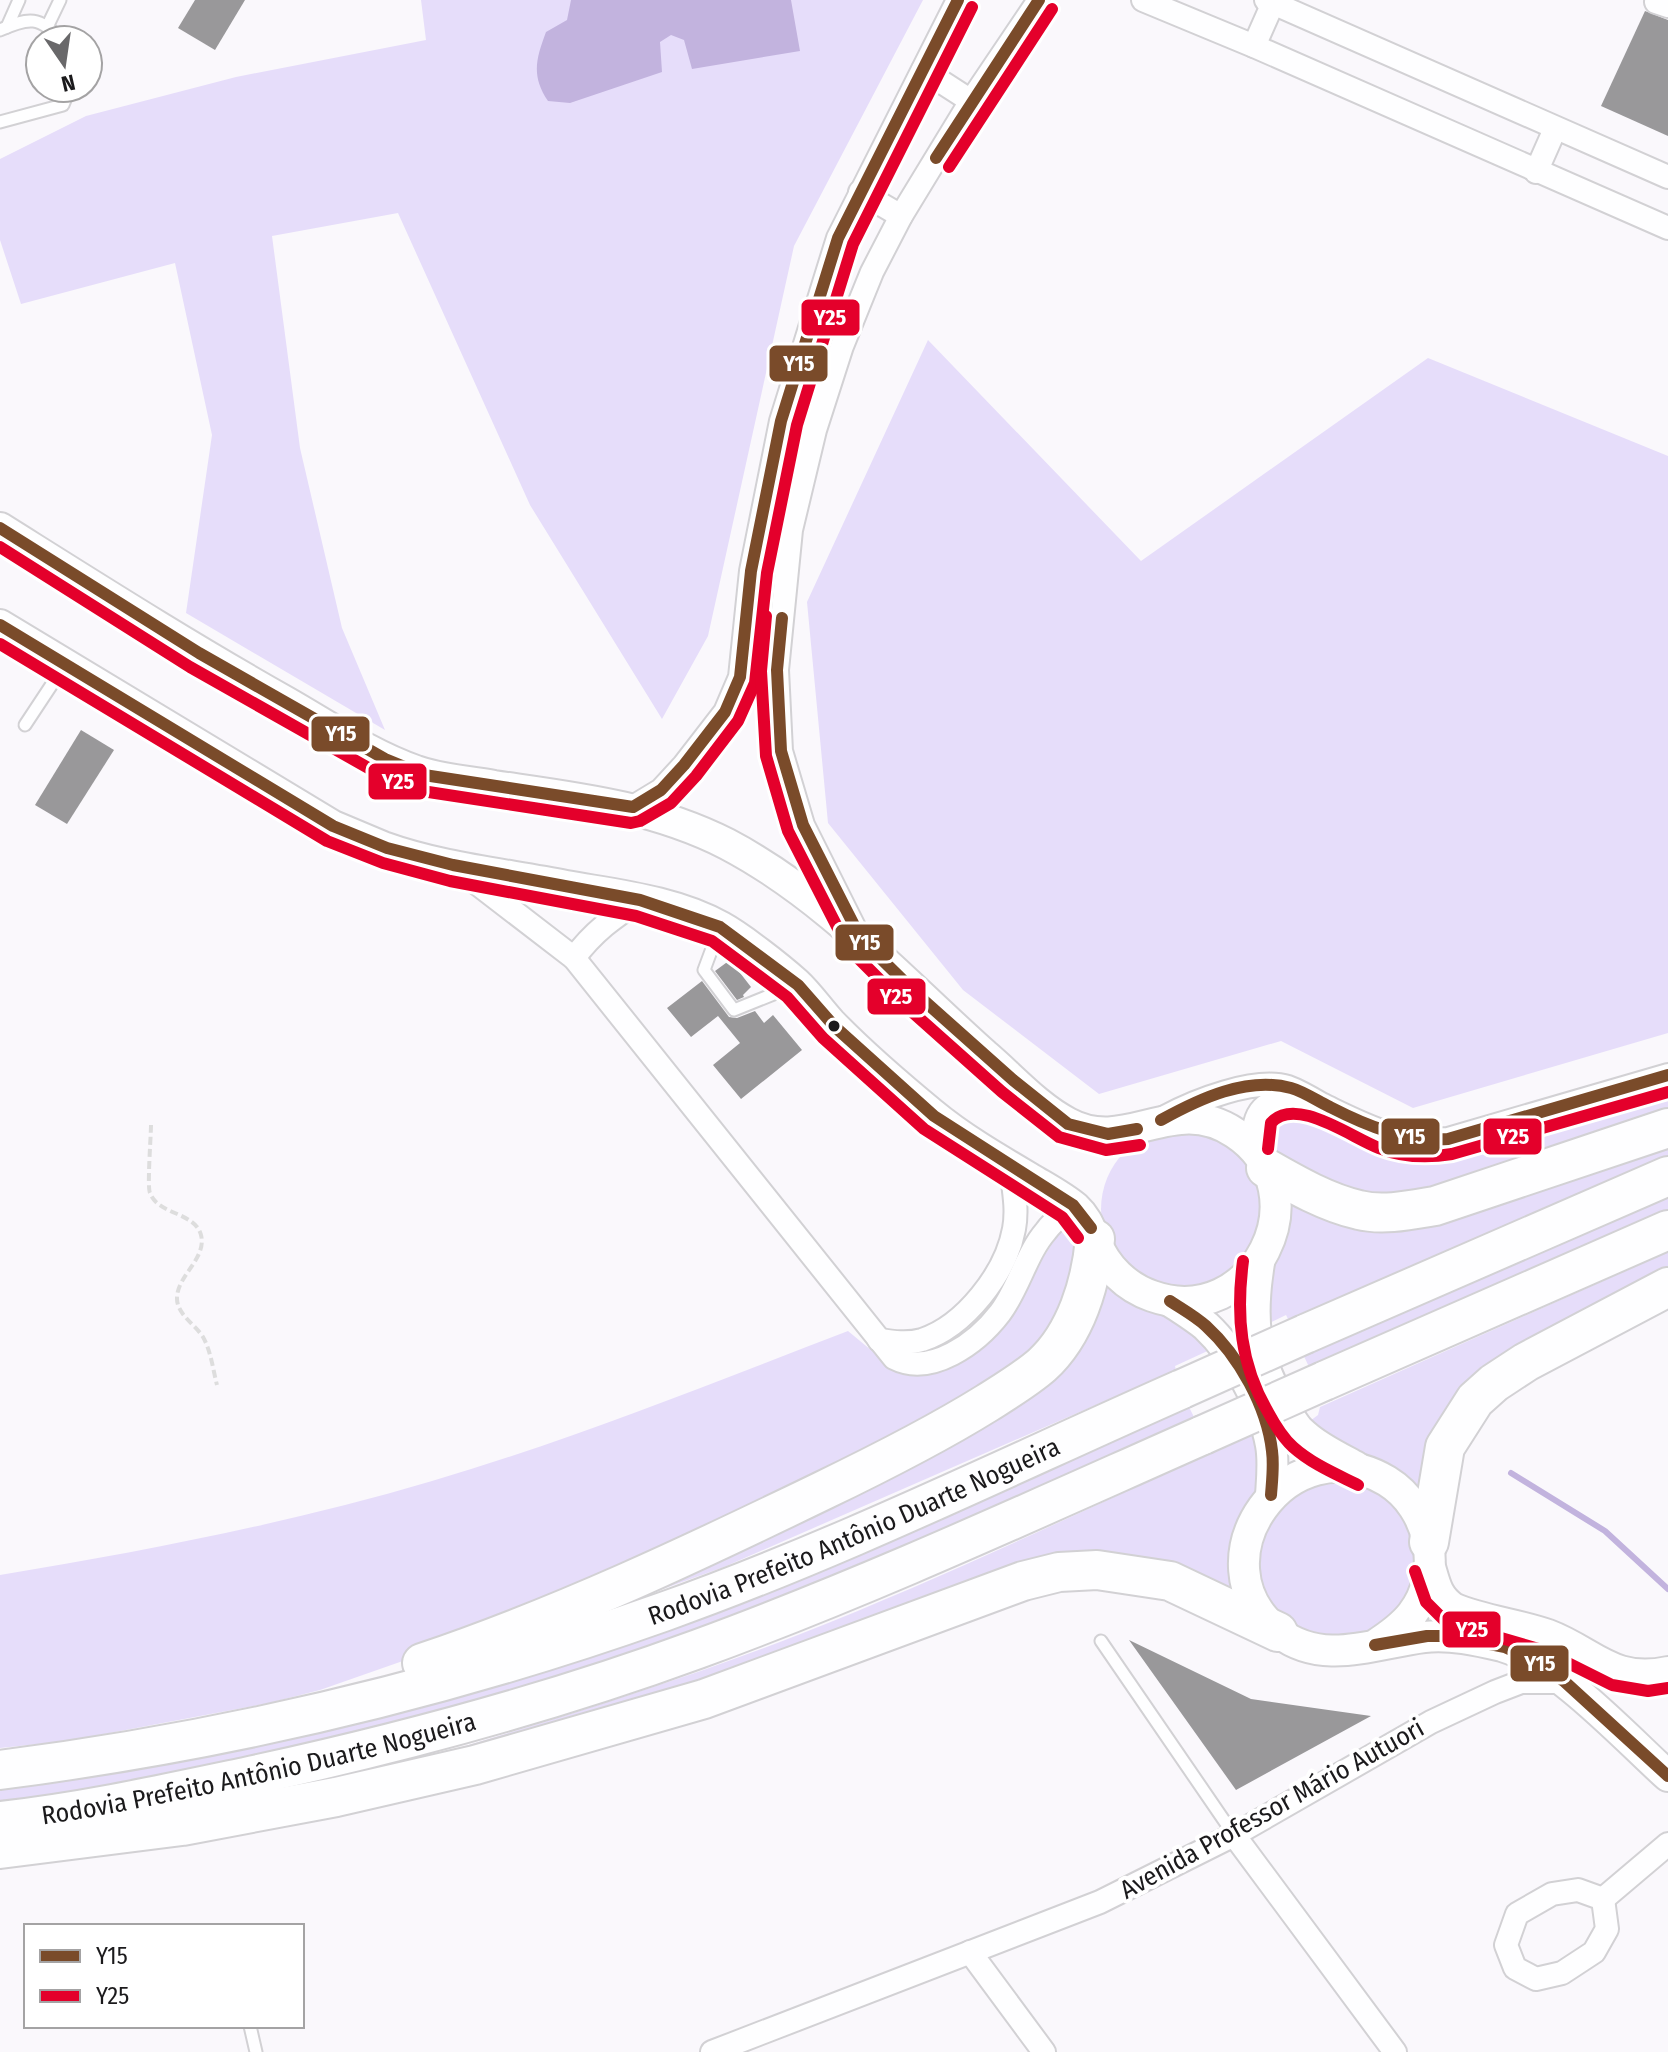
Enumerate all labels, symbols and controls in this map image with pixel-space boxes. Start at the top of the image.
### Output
north arrow [24,24,104,104]
text: N [59,68,78,98]
line badge: Y25 [800,298,861,337]
text: Y25 [813,304,846,331]
line badge: Y15 [768,344,829,383]
text: Y15 [782,350,815,377]
line badge: Y15 [310,715,371,753]
text: Y15 [324,720,357,747]
line badge: Y25 [367,762,428,801]
text: Y25 [381,768,414,795]
line badge: Y15 [834,923,895,962]
text: Y15 [848,929,881,956]
line badge: Y25 [866,977,927,1016]
text: Y25 [879,983,912,1010]
unlabelled marker [826,1018,842,1034]
line badge: Y15 [1380,1117,1441,1156]
line badge: Y25 [1482,1117,1543,1156]
text: Y15 [1393,1123,1426,1150]
text: Y25 [1496,1123,1529,1150]
street label: Rodovia Prefeito Antônio Duarte Nogueira [644,1431,1064,1632]
line badge: Y25 [1441,1610,1502,1649]
text: Y25 [1455,1616,1488,1643]
line badge: Y15 [1509,1644,1570,1683]
text: Y15 [1523,1650,1556,1677]
street label: Rodovia Prefeito Antônio Duarte Nogueira [39,1706,479,1831]
street label: Avenida Professor Mário Autuori [1115,1712,1429,1906]
legend [24,1924,304,2028]
text: Y15 [96,1942,128,1970]
text: Y25 [96,1982,129,2010]

